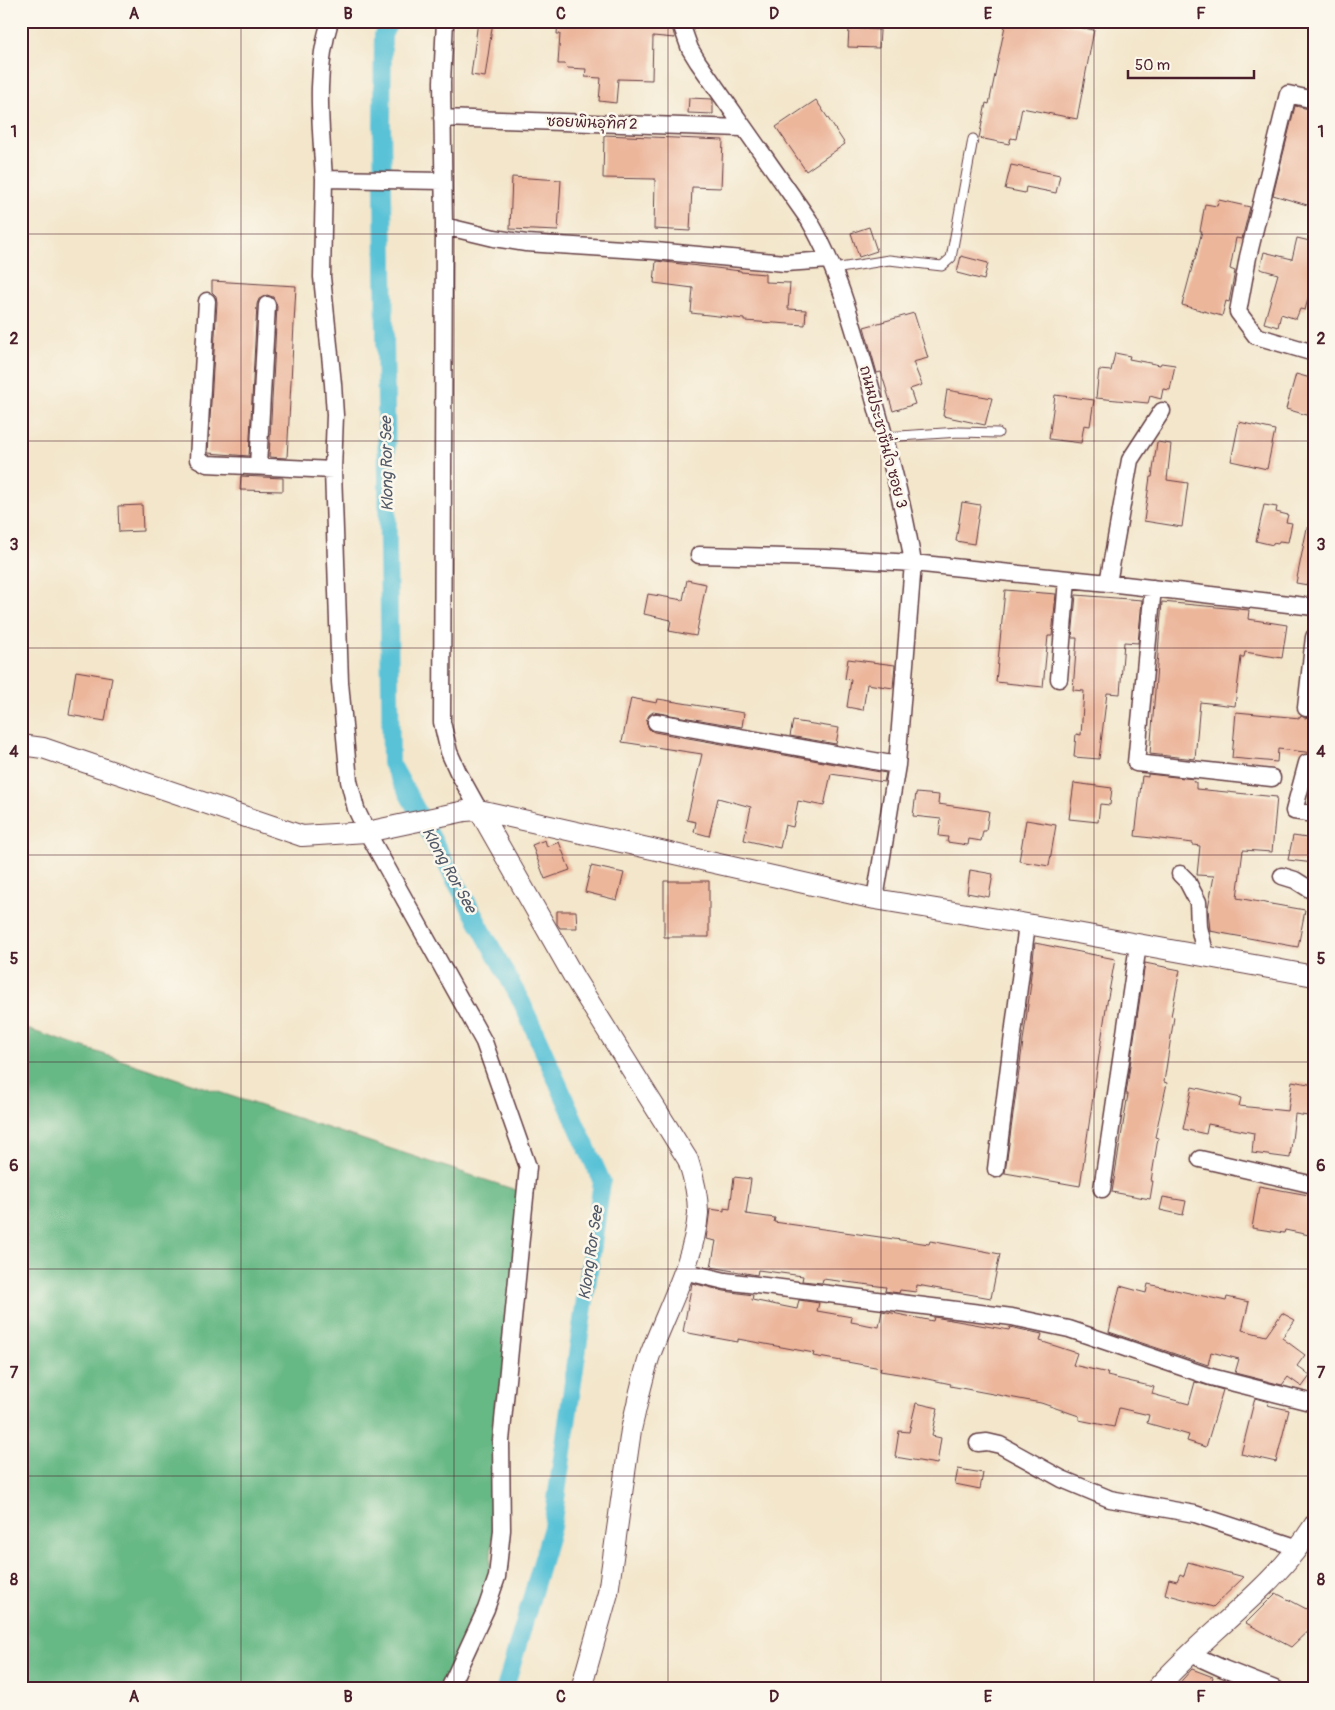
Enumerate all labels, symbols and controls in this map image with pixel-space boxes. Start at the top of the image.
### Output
text: A [129,4,140,24]
text: B [343,4,353,24]
text: C [556,4,566,24]
text: D [769,4,779,24]
text: E [984,4,993,24]
text: F [1196,4,1206,24]
scale bar [1128,48,1254,80]
text: 50 m [1135,56,1170,75]
street label: ซอยพินอุทิศ 2 [546,112,638,135]
text: 1 [11,122,17,142]
text: 1 [1318,122,1324,142]
text: 2 [10,329,19,349]
text: 2 [1317,329,1326,349]
street label: ถนนประชาชื่นใจ ซอย 3 [855,362,916,510]
water label: Klong Ror See [376,414,398,511]
text: 3 [10,535,19,555]
text: 3 [1317,535,1326,555]
text: 4 [9,742,19,762]
text: 4 [1316,742,1326,762]
water label: Klong Ror See [417,824,482,918]
text: 5 [10,949,19,969]
text: 5 [1317,949,1326,969]
text: 6 [9,1156,19,1176]
text: 6 [1316,1156,1326,1176]
water label: Klong Ror See [575,1203,608,1301]
text: 7 [10,1363,19,1383]
text: 7 [1317,1363,1326,1383]
text: 8 [10,1570,18,1590]
text: 8 [1317,1570,1325,1590]
text: A [129,1687,140,1707]
text: B [343,1687,353,1707]
text: C [556,1687,566,1707]
text: D [769,1687,779,1707]
text: E [984,1687,993,1707]
text: F [1196,1687,1206,1707]

